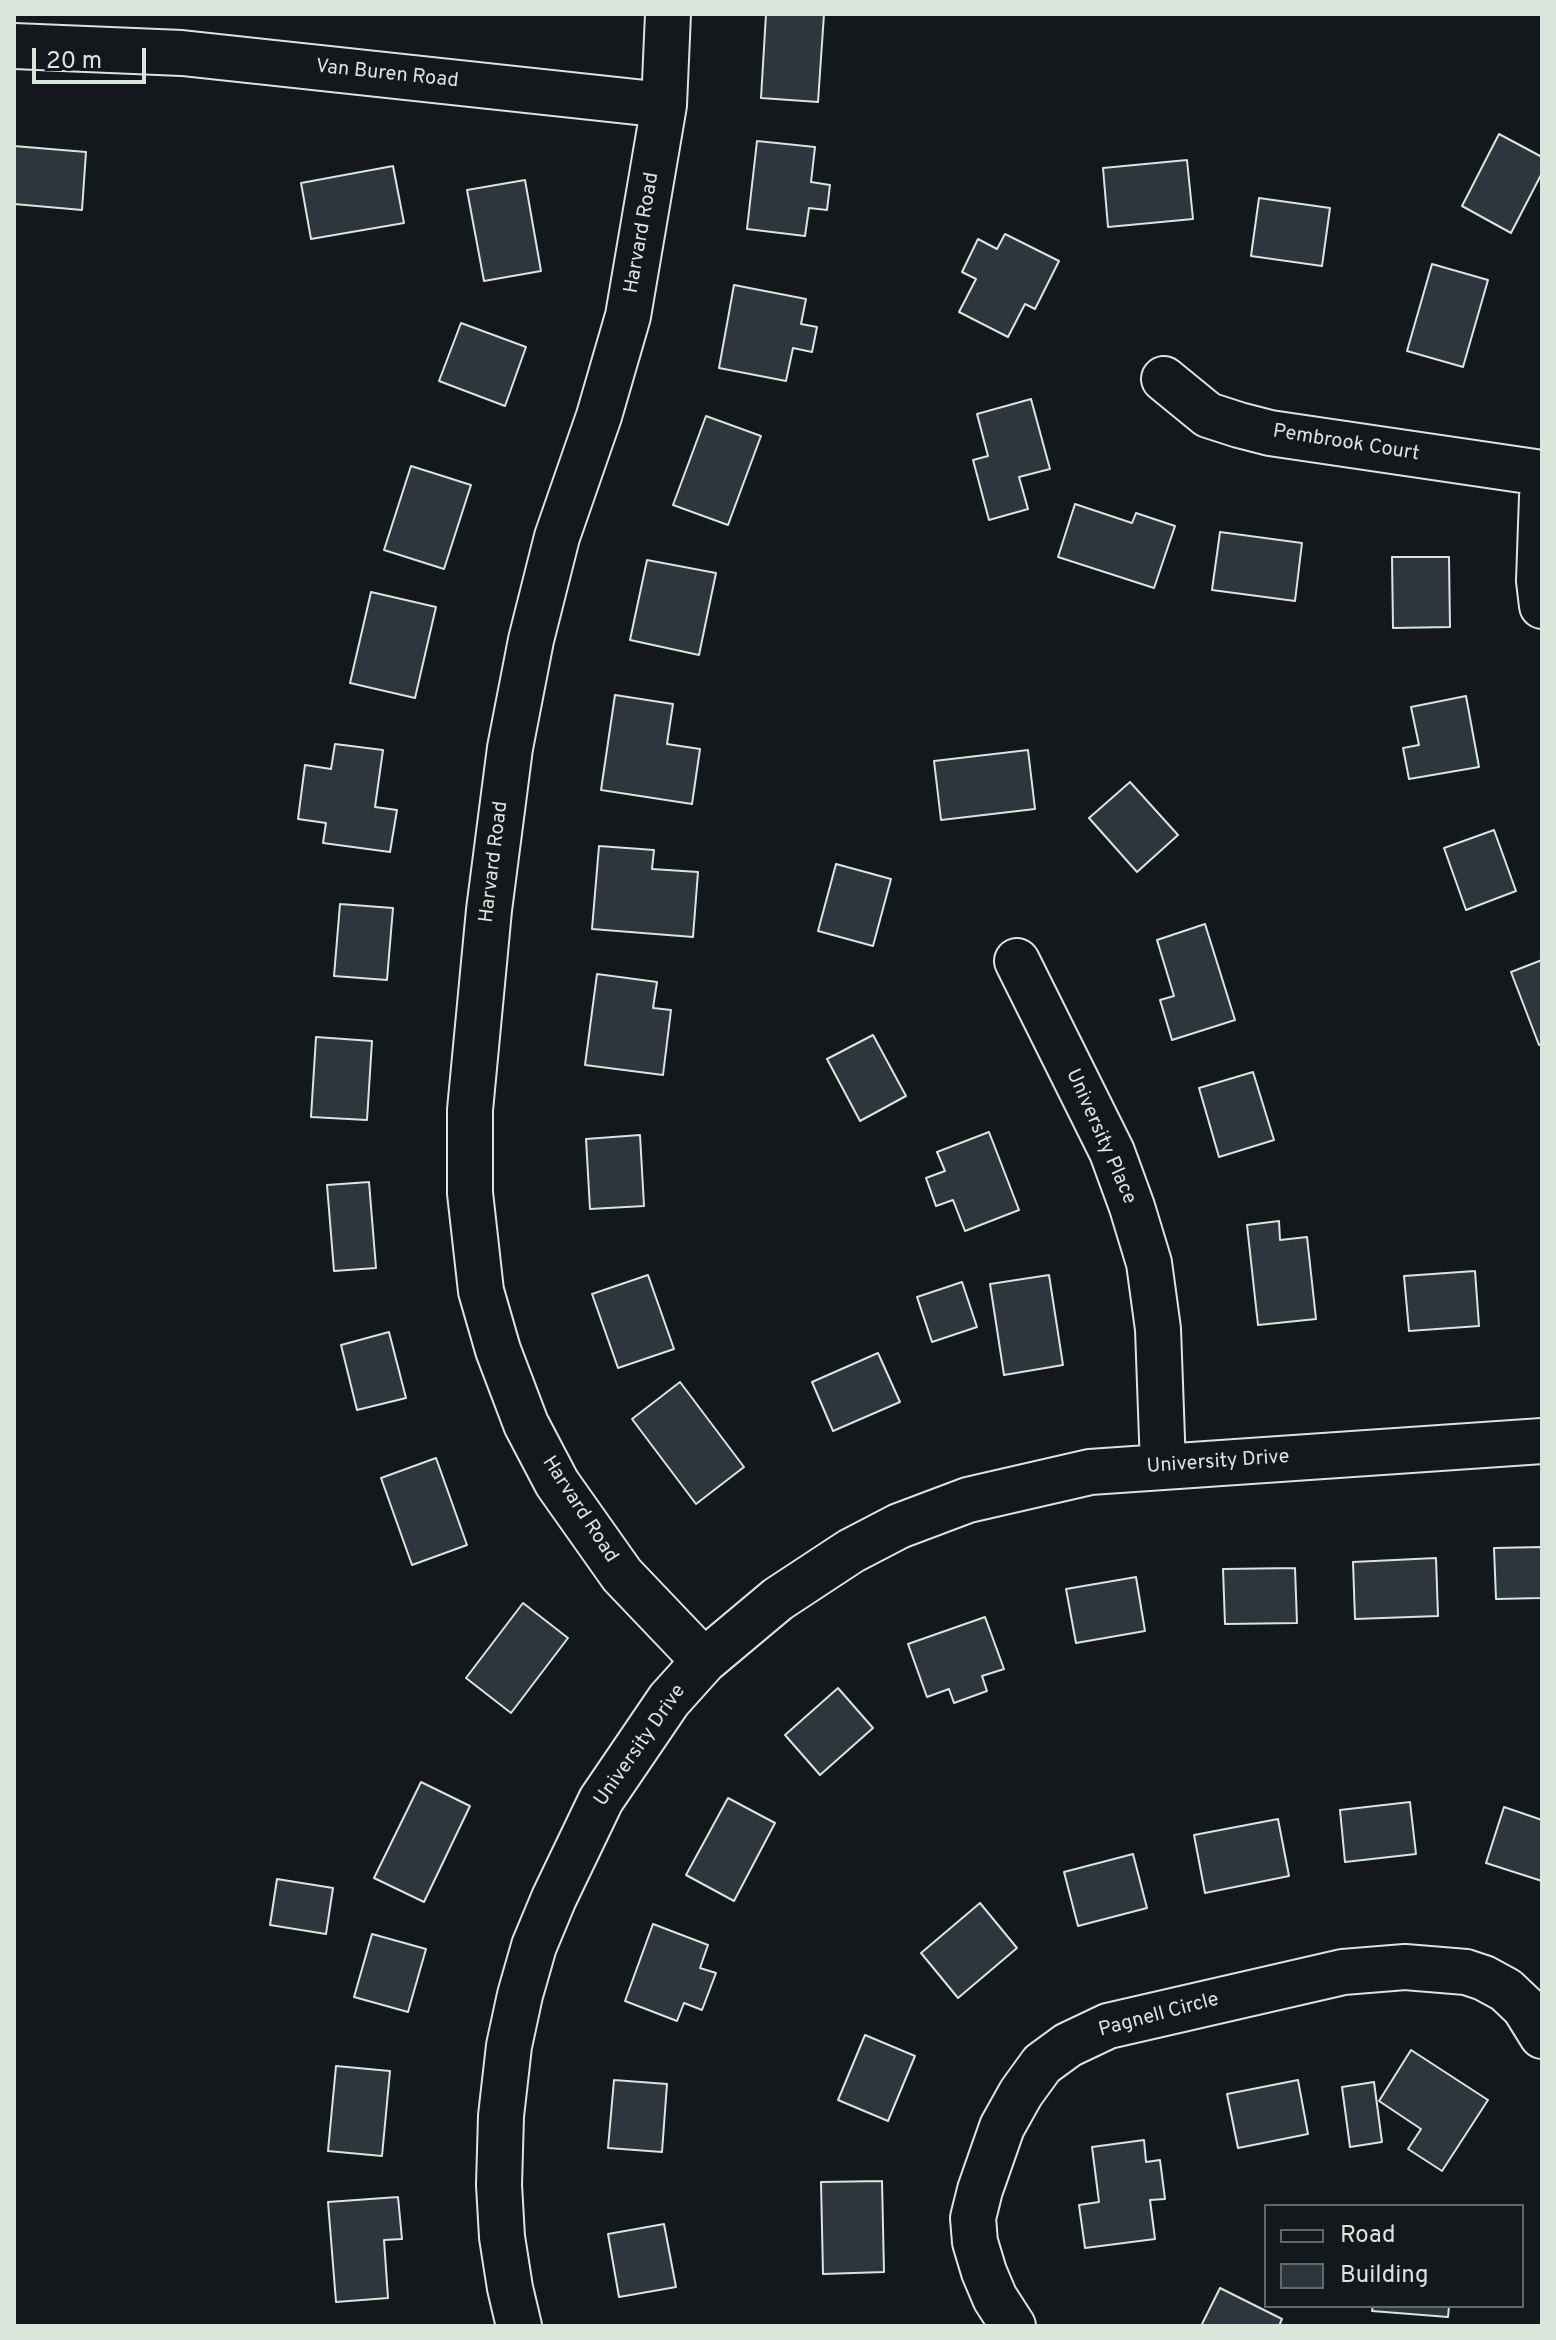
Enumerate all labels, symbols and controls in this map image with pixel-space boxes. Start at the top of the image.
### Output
scale bar [36,32,150,82]
text: 20 m [46,47,102,77]
street label: Van Buren Road [314,56,460,94]
street label: Harvard Road [621,171,665,295]
street label: Pembrook Court [1271,421,1421,467]
street label: Harvard Road [476,800,514,924]
street label: University Place [1059,1066,1141,1208]
street label: University Drive [1146,1446,1290,1480]
street label: Harvard Road [536,1452,622,1568]
street label: University Drive [590,1680,692,1812]
street label: Pagnell Circle [1096,1988,1222,2044]
legend [1264,2204,1524,2308]
text: Road [1340,2221,1396,2251]
text: Building [1340,2261,1429,2291]

